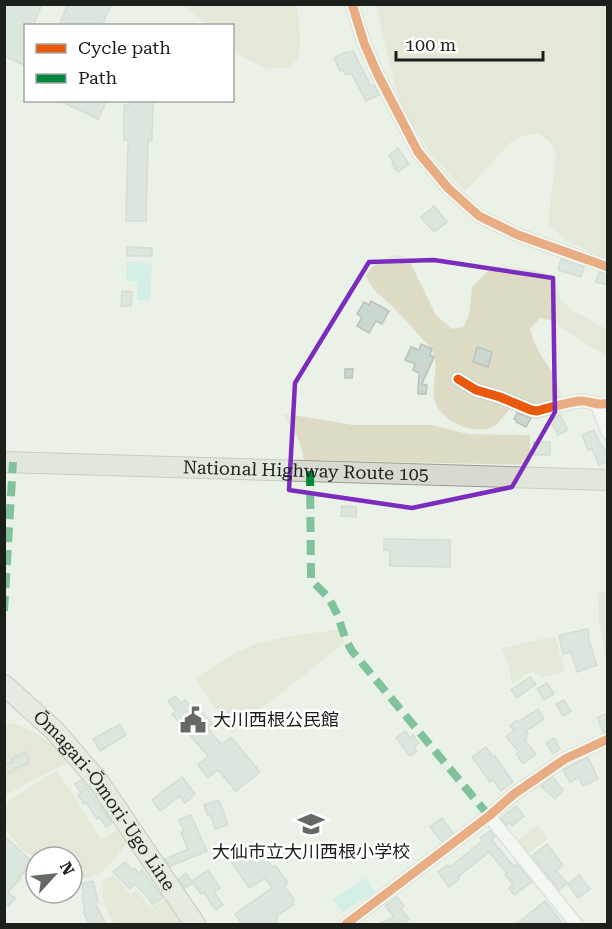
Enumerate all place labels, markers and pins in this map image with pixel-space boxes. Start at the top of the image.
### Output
public building icon: 大川西根公民館 [178,705,208,735]
place label: 大川西根公民館 [213,709,339,730]
school or university icon: 大仙市立大川西根小学校 [296,809,326,839]
place label: 大仙市立大川西根小学校 [212,841,410,862]

